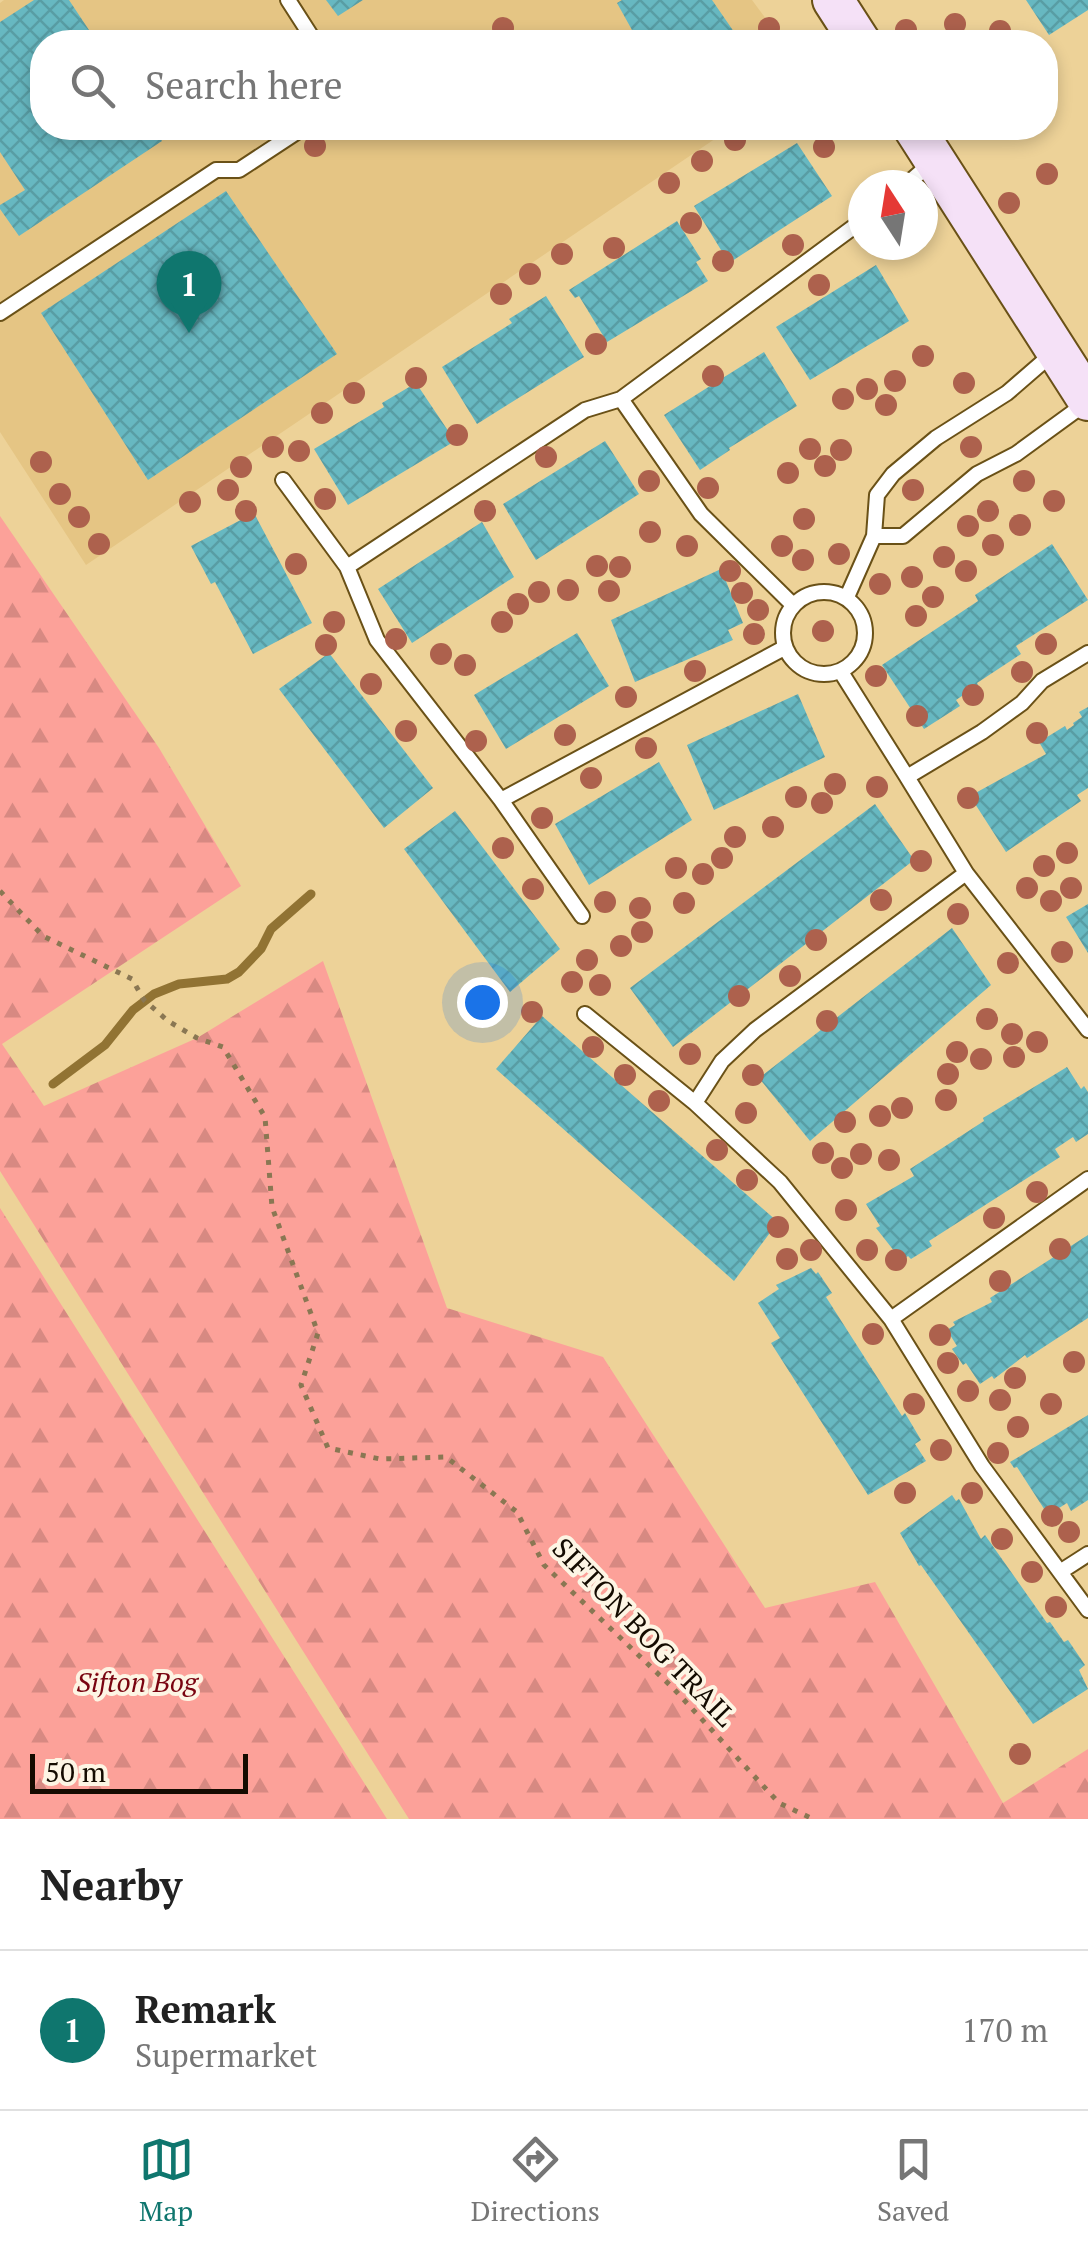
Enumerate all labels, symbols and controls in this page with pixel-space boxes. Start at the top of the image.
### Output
search box [30,30,1058,140]
icon: search [65,58,120,113]
text: Search here [145,60,343,110]
north arrow [848,170,938,260]
pin: 1 [156,250,222,333]
your location [457,977,508,1028]
street label: SIFTON BOG TRAIL [545,1529,744,1734]
park label: Sifton Bog [76,1663,200,1700]
scale bar [30,1749,248,1794]
text: 50 m [45,1753,106,1790]
text: Nearby [40,1856,182,1912]
text: Remark [135,1984,276,2034]
text: 1 [63,2009,82,2051]
text: 170 m [961,2009,1048,2051]
text: Supermarket [135,2034,317,2076]
tab: Map [139,2132,194,2229]
tab: Directions [471,2132,600,2229]
tab: Saved [877,2132,949,2229]

